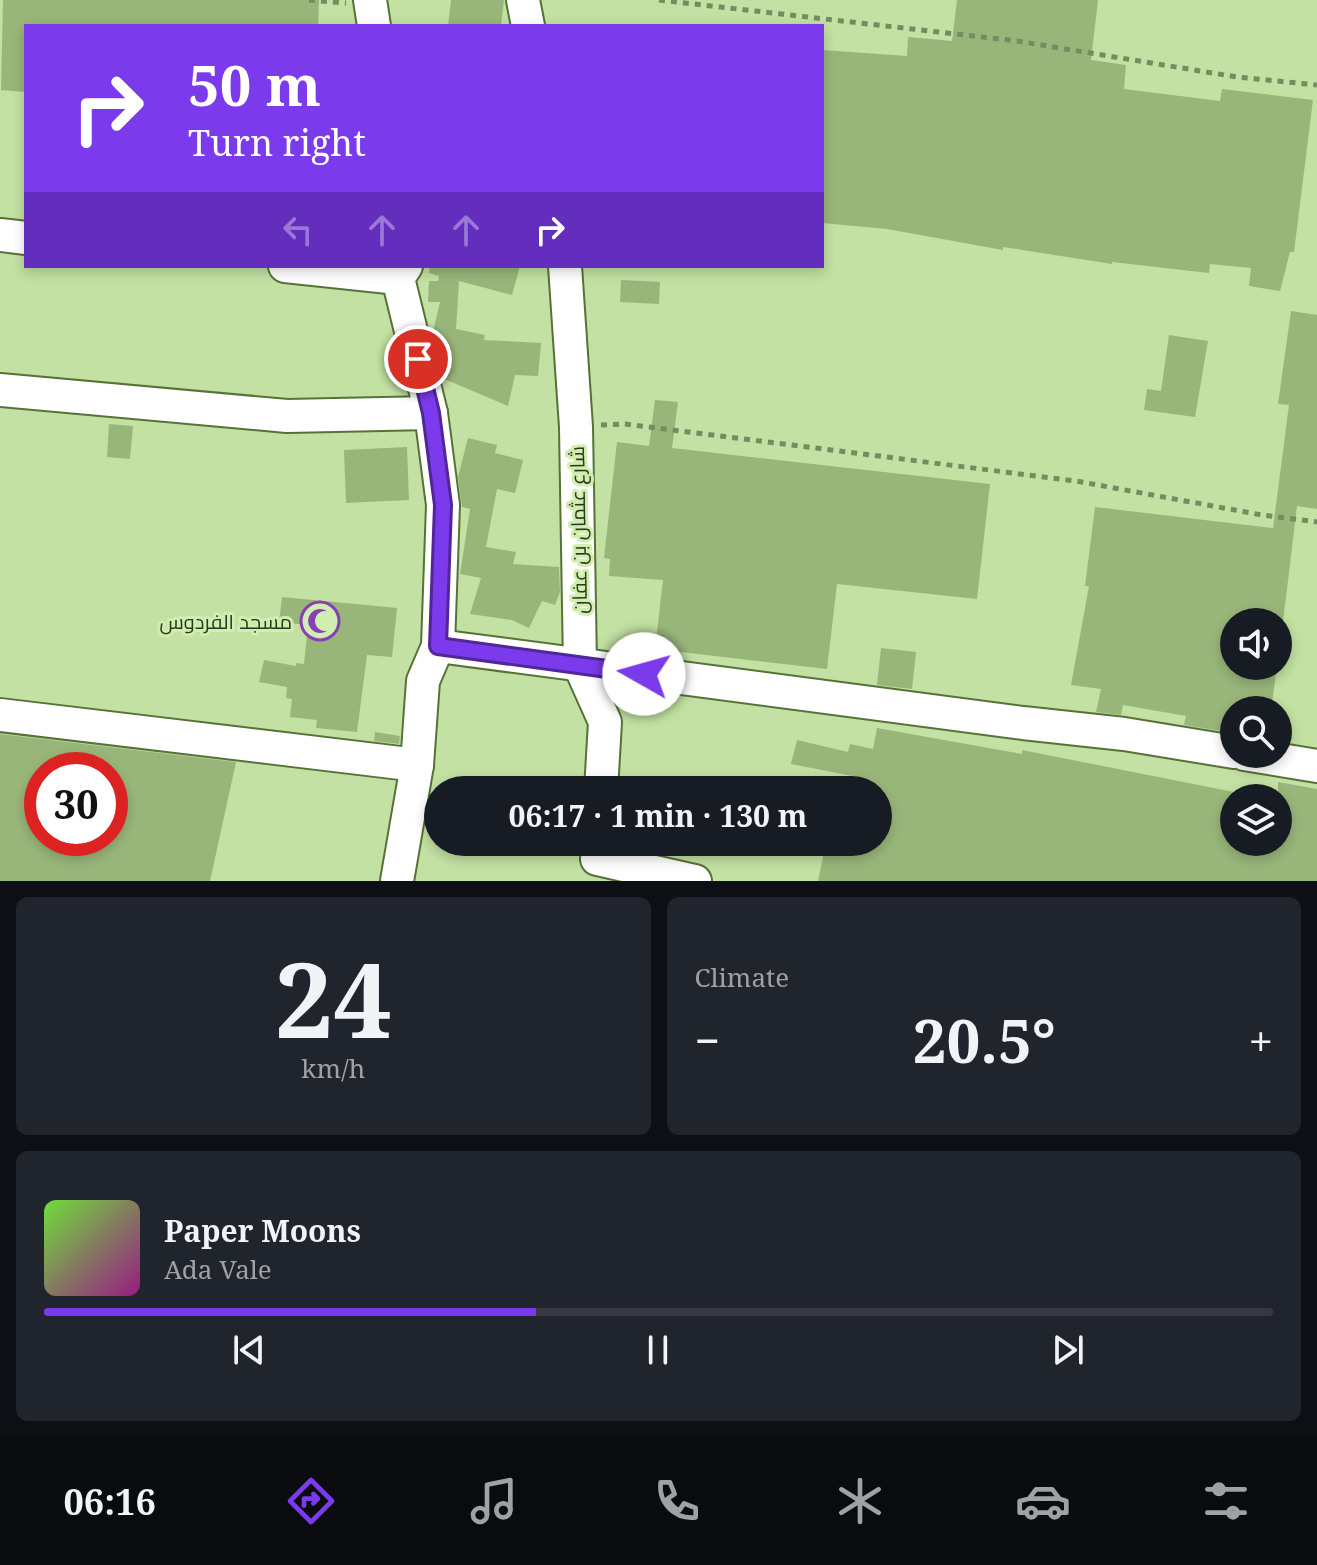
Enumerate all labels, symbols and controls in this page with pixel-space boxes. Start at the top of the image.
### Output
text: 50 m [188,46,321,122]
icon: right [56,56,160,160]
text: Turn right [188,118,366,167]
icon: left [276,208,320,252]
icon: ahead [360,208,404,252]
icon: ahead [444,208,488,252]
icon: right [528,208,572,252]
pin [384,325,452,393]
icon: arrive [396,337,440,381]
street label: شارع عثمان بن عفان [563,446,594,614]
mosque icon: مسجد الفردوس [299,600,341,642]
place label: مسجد الفردوس [160,608,292,635]
map controls [1220,608,1292,856]
button: sound [1220,608,1292,680]
position arrow [602,632,686,716]
button: search [1220,696,1292,768]
speed limit sign: 30 [24,752,128,856]
button: layers [1220,784,1292,856]
text: 06:17 · 1 min · 130 m [509,795,807,836]
text: 24 [274,927,392,1068]
text: Climate [695,959,789,995]
text: 20.5° [913,999,1056,1081]
text: − [695,1010,720,1070]
text: + [1248,1010,1273,1070]
text: km/h [301,1050,365,1086]
text: Paper Moons [164,1210,361,1251]
text: Ada Vale [164,1251,272,1287]
icon: previous [227,1328,271,1372]
icon: pause [636,1328,680,1372]
icon: next [1046,1328,1090,1372]
icon: directions [283,1473,339,1529]
icon: music [466,1473,522,1529]
icon: phone [649,1473,705,1529]
icon: climate [832,1473,888,1529]
icon: car [1015,1473,1071,1529]
icon: filters [1198,1473,1254,1529]
text: 06:16 [63,1477,156,1526]

